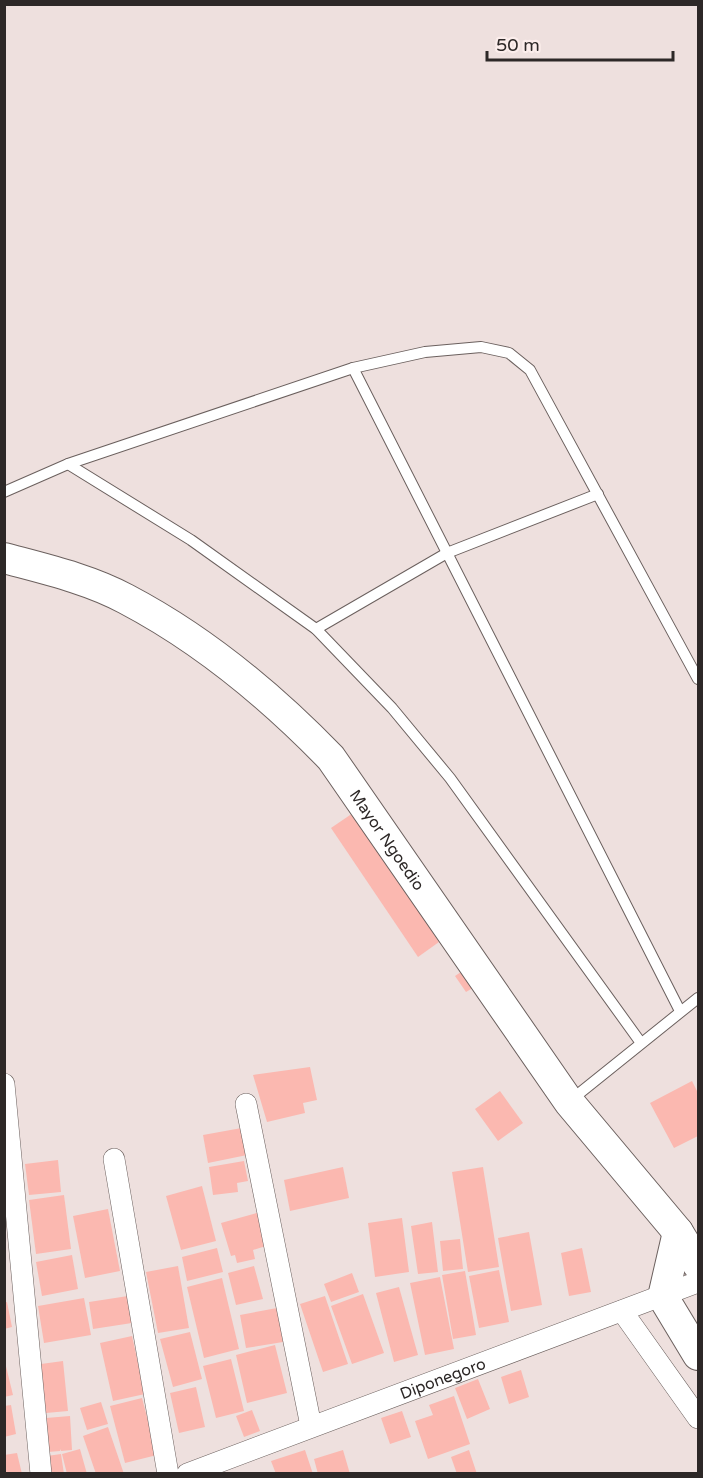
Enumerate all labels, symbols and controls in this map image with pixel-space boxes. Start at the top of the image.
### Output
scale bar [487,24,673,62]
text: 50 m [496,34,540,56]
street label: Mayor Ngoedio [345,786,429,895]
street label: Diponegoro [397,1354,489,1404]

